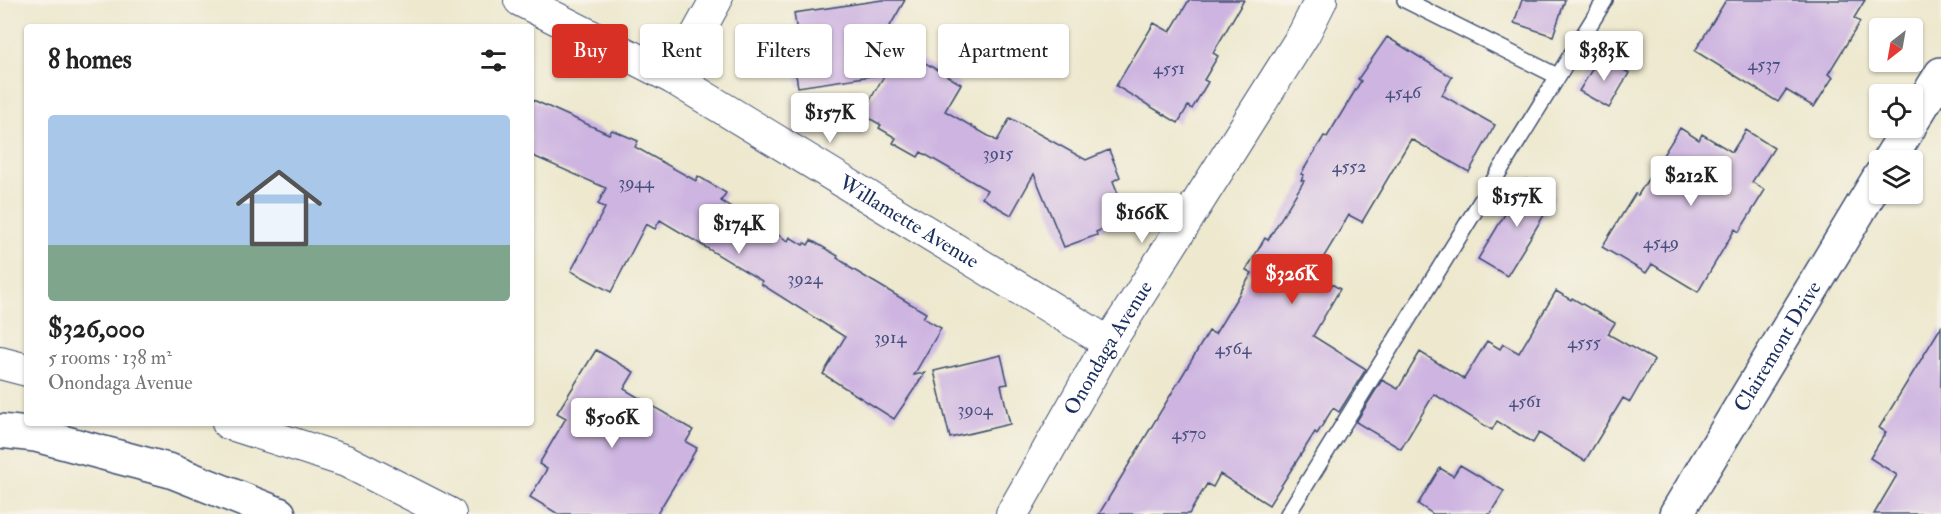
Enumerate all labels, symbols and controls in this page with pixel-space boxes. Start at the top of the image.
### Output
north arrow [1869,18,1923,72]
map controls [1869,18,1923,204]
chip: Buy [552,24,628,78]
chip: Rent [640,24,723,78]
chip: Filters [735,24,832,78]
chip: New [844,24,926,78]
chip: Apartment [938,24,1069,78]
pin: $383K [1562,31,1646,82]
text: $383K [1579,38,1629,63]
text: 8 homes [48,44,132,76]
icon: filters [477,44,510,77]
house number: 4537 [1748,53,1780,76]
house number: 4551 [1153,57,1185,80]
house number: 4546 [1385,81,1422,104]
button: locate [1869,84,1923,138]
pin: $157K [788,93,872,144]
text: $157K [805,100,855,125]
house number: 3915 [983,142,1013,165]
button: layers [1869,150,1923,204]
icon: home [225,154,333,262]
house number: 4552 [1332,155,1366,178]
pin: $212K [1649,156,1733,207]
text: $212K [1665,163,1717,188]
street label: Willamette Avenue [833,169,984,275]
house number: 3944 [618,171,655,194]
pin: $157K [1475,177,1559,228]
text: $157K [1492,184,1542,209]
pin: $166K [1100,193,1184,244]
text: $166K [1116,200,1168,225]
pin: $174K [697,204,781,255]
text: $174K [713,211,765,236]
house number: 4549 [1643,231,1679,254]
pin: $326K [1250,254,1334,305]
text: $326K [1265,261,1319,286]
house number: 3924 [788,267,824,290]
street label: Onondaga Avenue [1058,275,1159,420]
street label: Clairemont Drive [1728,276,1828,417]
text: $326,000 [48,313,145,345]
house number: 3914 [874,326,907,349]
house number: 4555 [1567,331,1601,354]
house number: 4564 [1215,337,1252,360]
text: 5 rooms · 138 m² [48,345,172,370]
text: Onondaga Avenue [48,370,193,395]
house number: 4561 [1509,390,1542,413]
pin: $506K [570,398,654,449]
house number: 3904 [958,398,994,421]
text: $506K [585,405,639,430]
house number: 4570 [1171,422,1207,445]

